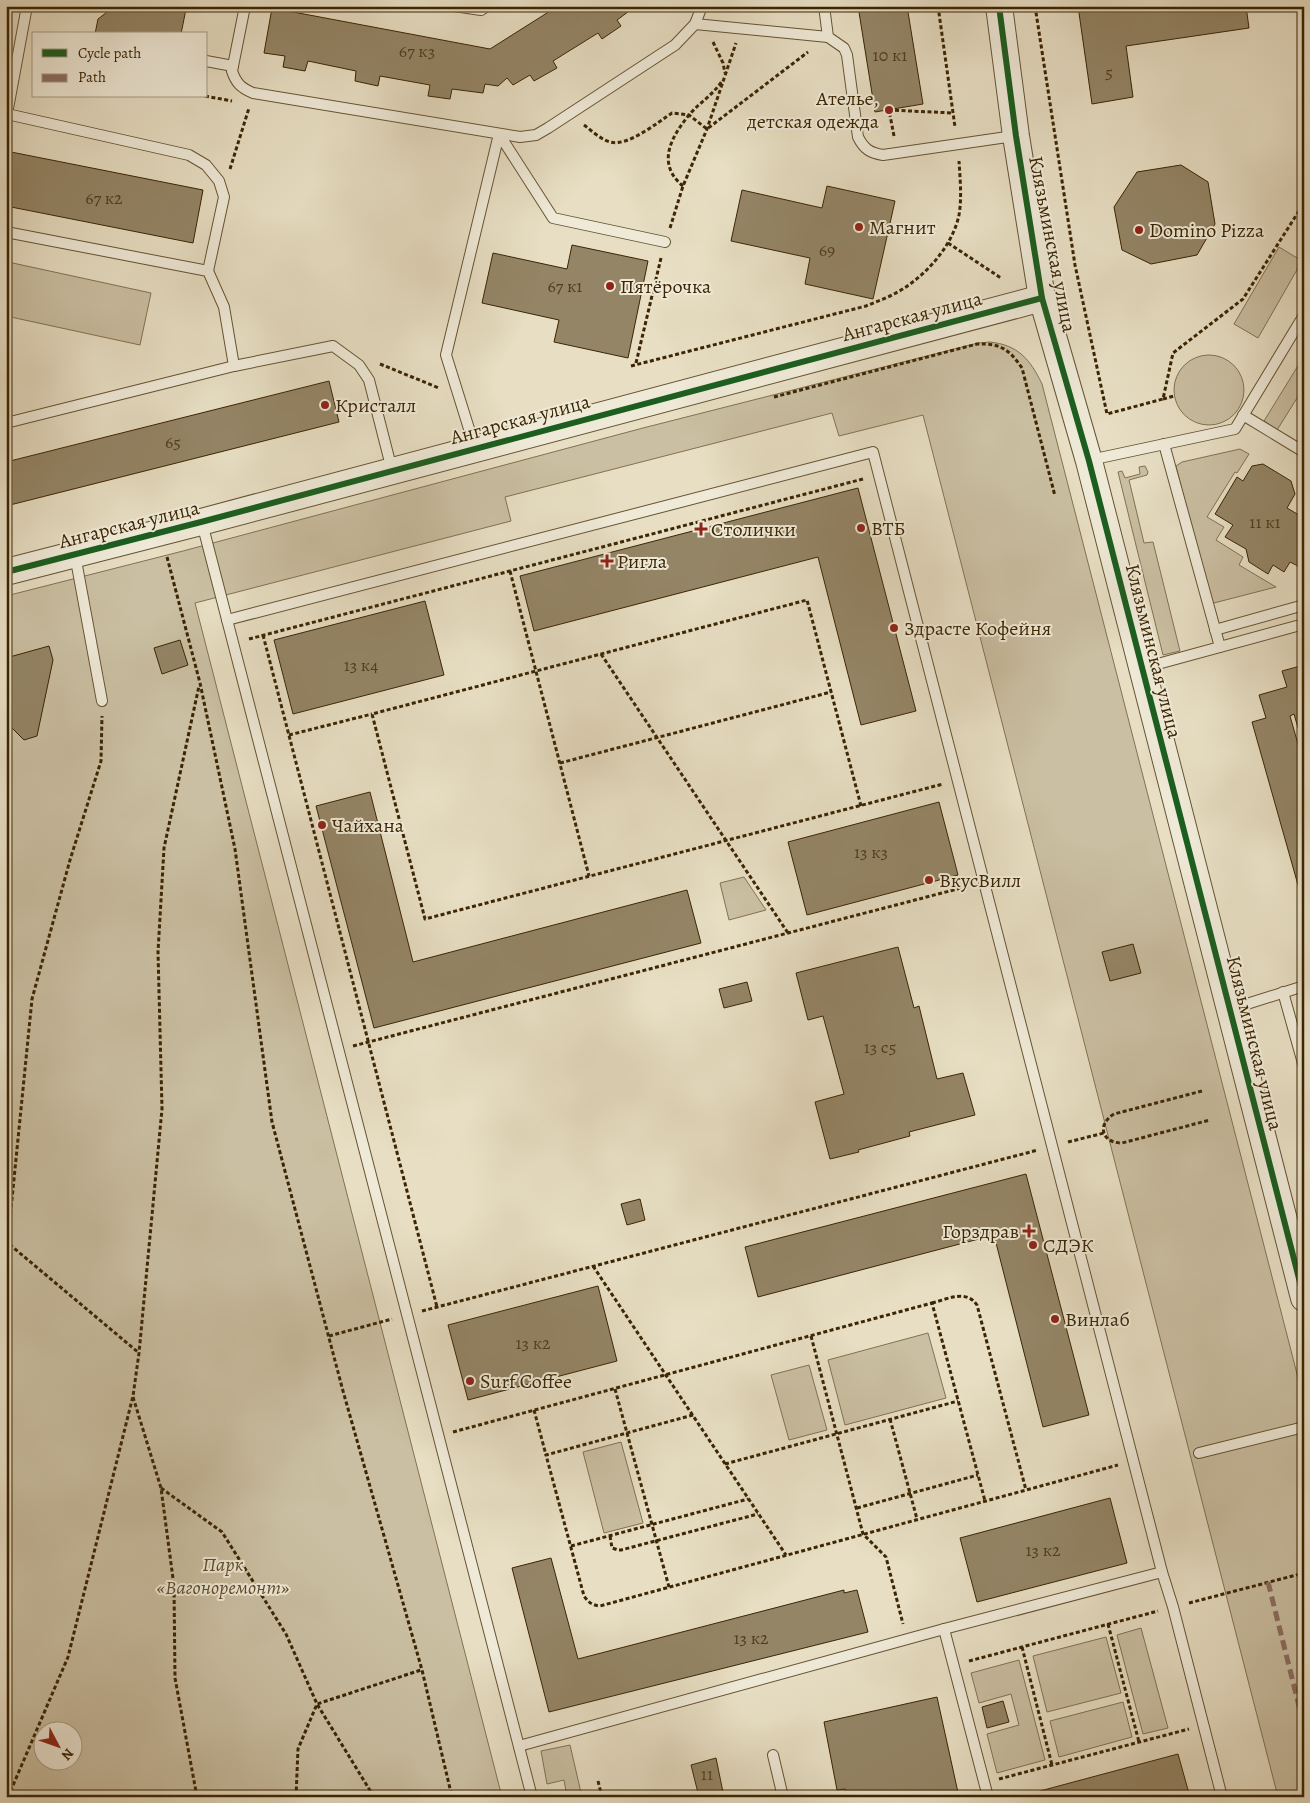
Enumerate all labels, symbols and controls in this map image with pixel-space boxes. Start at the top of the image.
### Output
legend [32,32,208,98]
house number: 67 к3 [399,39,435,63]
text: Cycle path [78,43,141,63]
house number: 10 к1 [873,43,907,67]
house number: 5 [1105,60,1113,84]
text: Path [78,67,106,87]
place label: Ателье, детская одежда [746,85,880,135]
marker: Ателье, детская одежда [883,104,895,116]
street label: Клязьминская улица [1022,154,1083,335]
house number: 67 к2 [85,186,123,210]
place label: Магнит [869,214,936,241]
place label: Domino Pizza [1149,217,1265,244]
marker: Магнит [853,221,865,233]
marker: Domino Pizza [1133,224,1145,236]
house number: 69 [819,238,835,262]
place label: Пятёрочка [620,273,712,300]
house number: 67 к1 [548,274,582,298]
marker: Пятёрочка [604,280,616,292]
street label: Ангарская улица [838,285,986,348]
street label: Ангарская улица [446,388,594,451]
place label: Кристалл [335,392,416,419]
marker: Кристалл [319,399,331,411]
house number: 65 [165,430,181,454]
street label: Ангарская улица [55,494,203,555]
house number: 11 к1 [1249,510,1281,534]
place label: ВТБ [871,515,905,542]
place label: Столички [711,516,796,543]
marker: ВТБ [855,522,867,534]
marker: Столички [695,523,707,535]
place label: Ригла [617,548,668,575]
marker: Ригла [601,555,613,567]
street label: Клязьминская улица [1119,561,1188,742]
place label: Здрасте Кофейня [904,615,1051,642]
marker: Здрасте Кофейня [888,622,900,634]
house number: 13 к4 [344,653,378,677]
place label: Чайхана [332,812,405,839]
marker: Чайхана [316,819,328,831]
house number: 13 к3 [854,840,888,864]
place label: ВкусВилл [939,867,1021,894]
marker: ВкусВилл [923,874,935,886]
street label: Клязьминская улица [1220,953,1289,1134]
house number: 13 с5 [864,1035,896,1059]
place label: Горздрав [942,1218,1019,1245]
marker: Горздрав [1023,1225,1035,1237]
place label: СДЭК [1043,1232,1094,1259]
marker: СДЭК [1027,1239,1039,1251]
place label: Винлаб [1065,1306,1130,1333]
marker: Винлаб [1049,1313,1061,1325]
house number: 13 к2 [515,1331,551,1355]
place label: Surf Coffee [480,1368,572,1395]
marker: Surf Coffee [464,1375,476,1387]
house number: 13 к2 [1025,1538,1061,1562]
park label: Парк «Вагоноремонт» [157,1551,289,1601]
house number: 13 к2 [733,1626,769,1650]
north arrow [32,1720,82,1770]
text: N [57,1744,78,1764]
house number: 11 [701,1762,713,1786]

